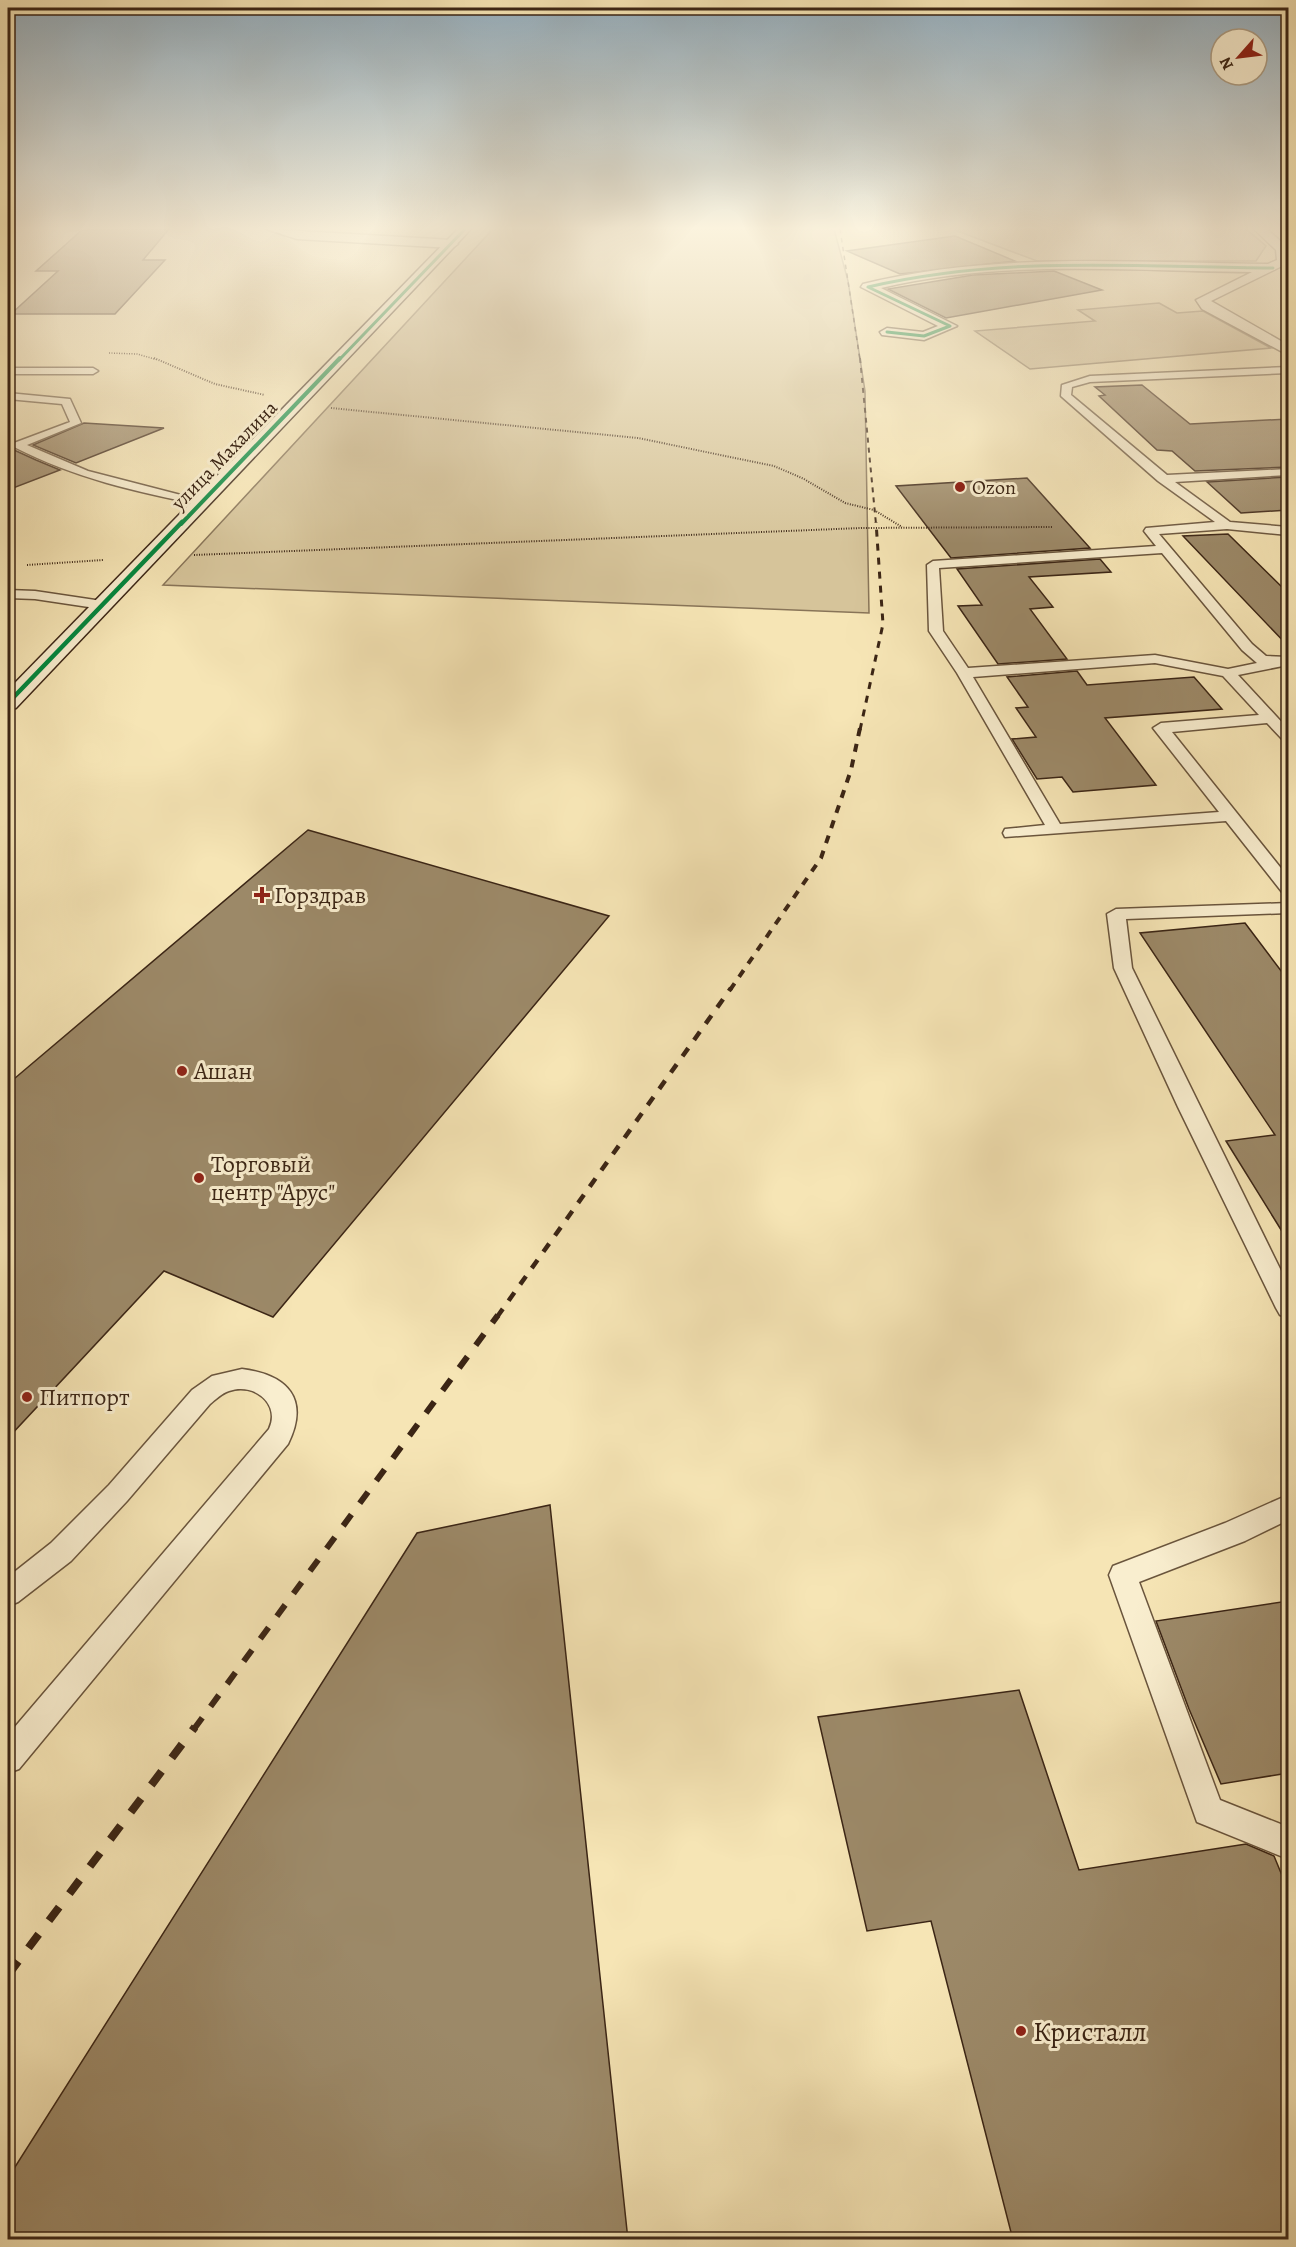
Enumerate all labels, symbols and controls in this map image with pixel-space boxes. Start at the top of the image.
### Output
north arrow [1209,27,1269,87]
text: N [1214,53,1239,74]
street label: улица Махалина [165,394,284,517]
place label: Ozon [972,474,1016,501]
marker: Ozon [953,480,967,494]
place label: Горздрав [274,879,366,911]
marker: Горздрав [255,888,269,902]
place label: Ашан [193,1055,252,1087]
marker: Ашан [175,1064,189,1078]
place label: Торговый центр "Арус" [211,1148,335,1208]
marker: Торговый центр "Арус" [192,1171,206,1185]
place label: Питпорт [39,1381,130,1413]
marker: Питпорт [20,1390,34,1404]
place label: Кристалл [1033,2013,1147,2051]
marker: Кристалл [1014,2024,1028,2038]

